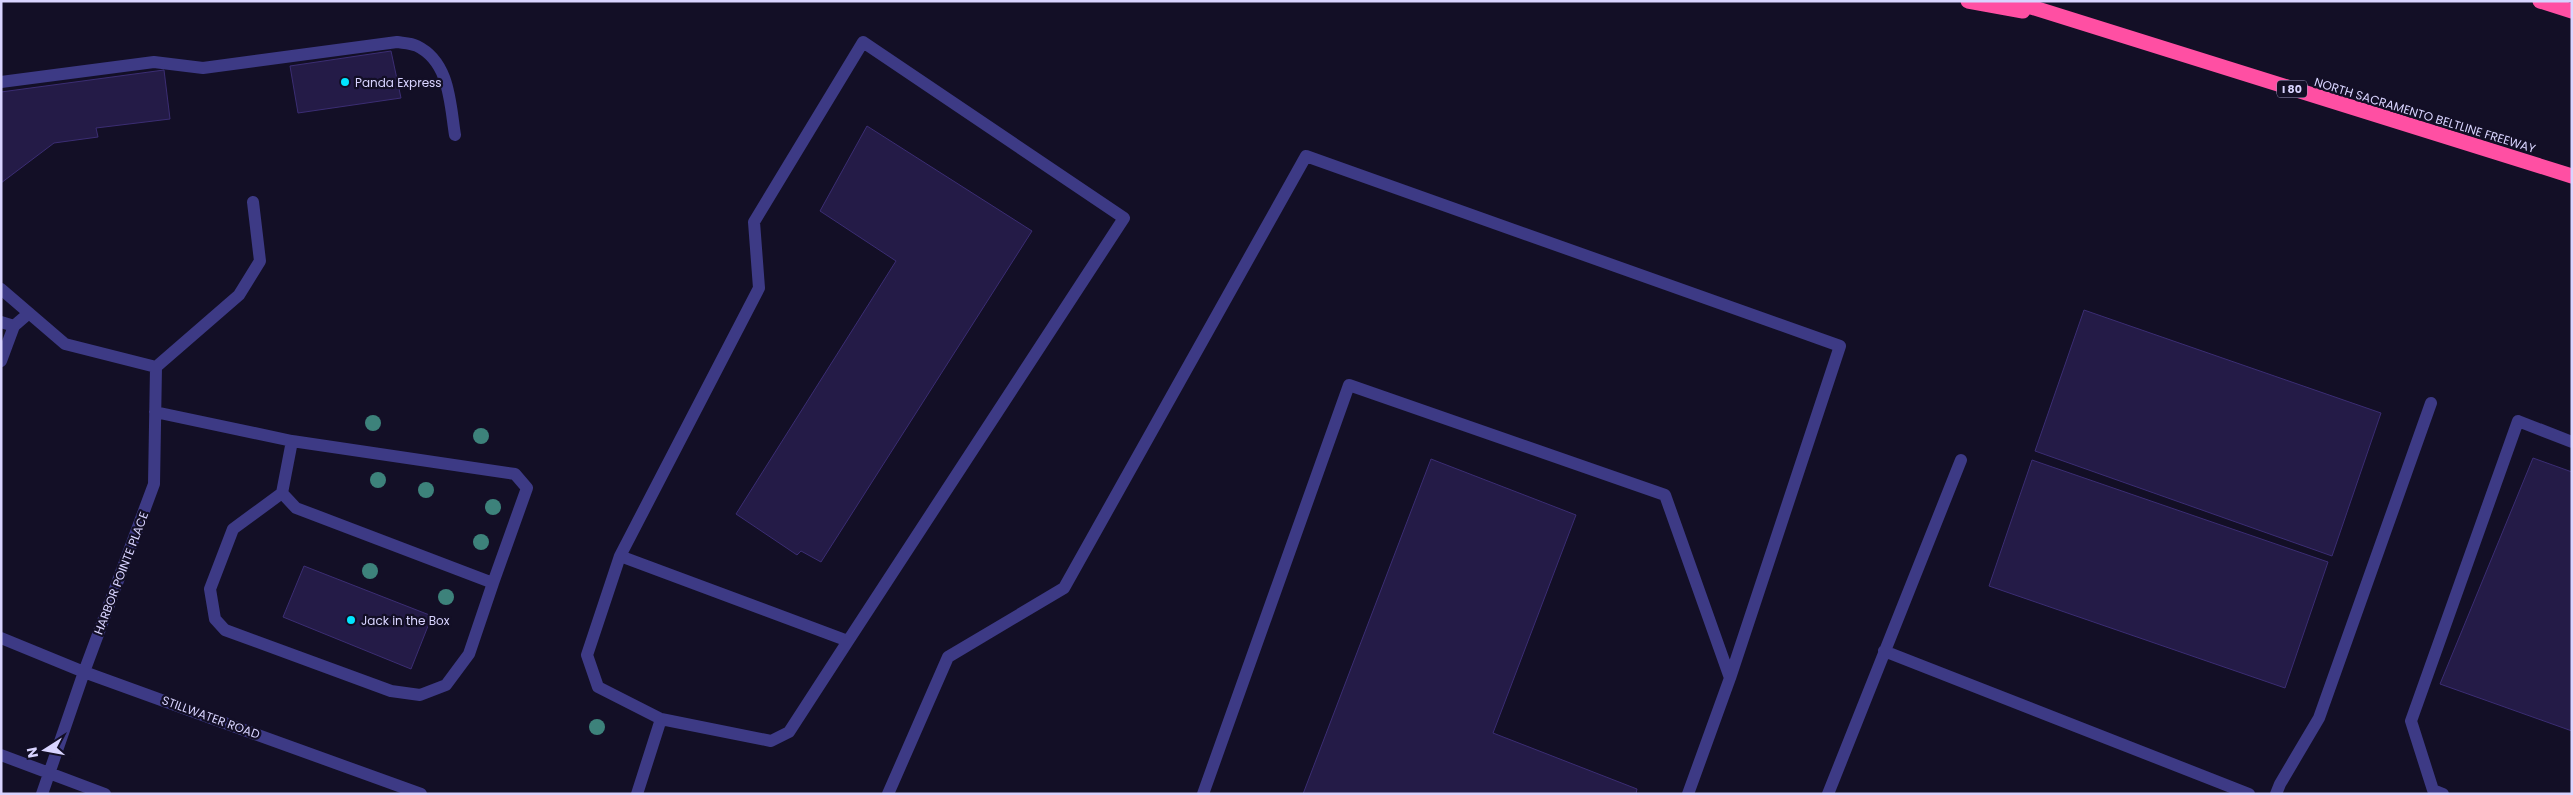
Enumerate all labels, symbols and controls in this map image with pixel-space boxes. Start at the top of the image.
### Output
street label: NORTH SACRAMENTO BELTLINE FREEWAY [2312,73,2538,157]
place label: Panda Express [355,74,442,91]
marker: Panda Express [339,76,351,88]
road number: I 80 [2277,80,2307,98]
street label: HARBOR POINTE PLACE [90,509,152,637]
place label: Jack in the Box [361,612,450,629]
marker: Jack in the Box [345,614,357,626]
street label: STILLWATER ROAD [160,691,262,743]
north arrow [20,725,70,775]
text: N [21,745,43,760]

